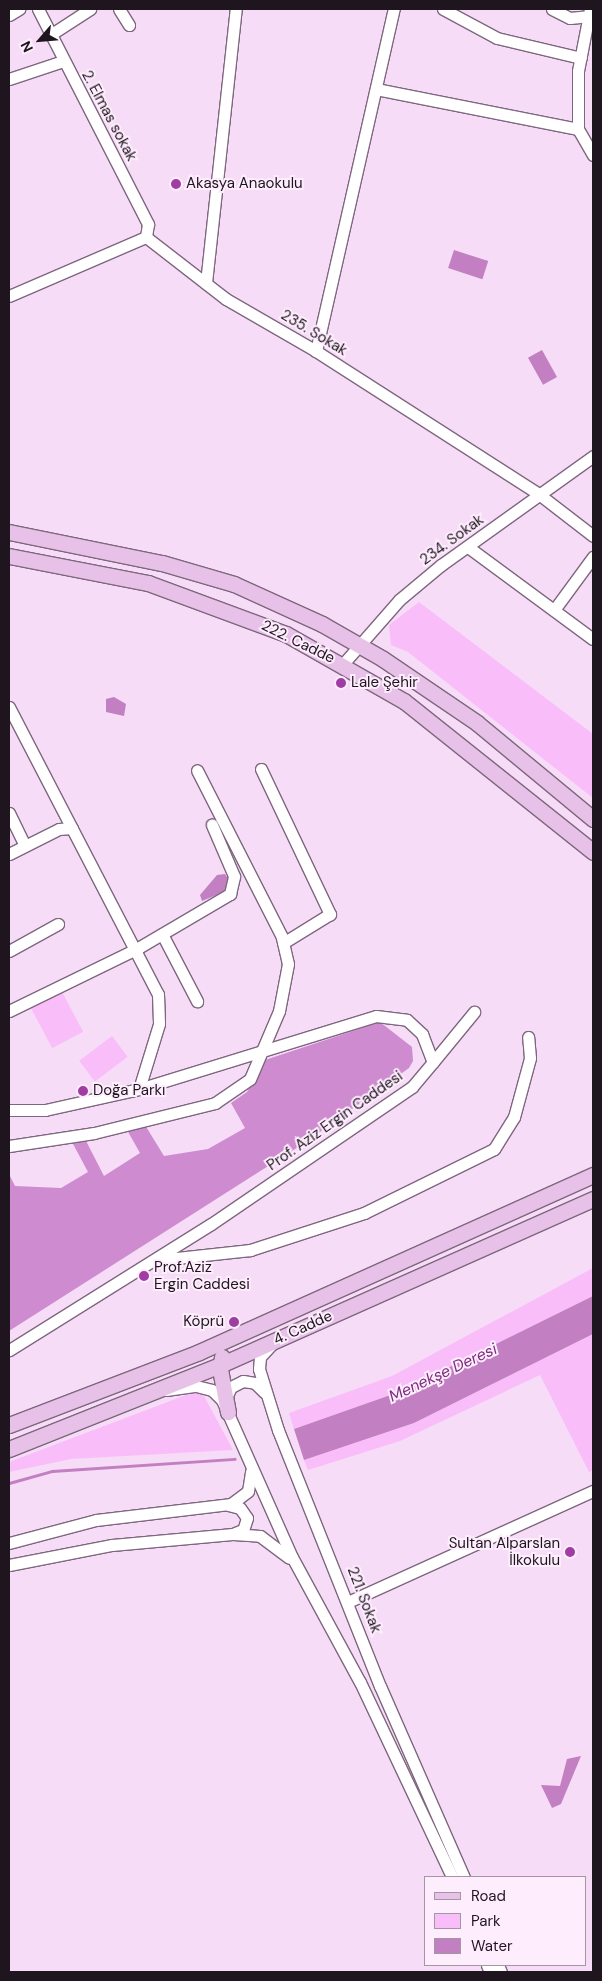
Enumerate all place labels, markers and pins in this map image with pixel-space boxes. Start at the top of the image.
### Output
place label: Akasya Anaokulu [186,175,303,193]
marker: Akasya Anaokulu [170,178,182,190]
place label: Lale Şehir [351,674,418,692]
marker: Lale Şehir [335,677,347,689]
place label: Doğa Parkı [93,1082,165,1100]
marker: Doğa Parkı [77,1085,89,1097]
place label: Prof.Aziz Ergin Caddesi [154,1258,250,1293]
marker: Prof.Aziz Ergin Caddesi [138,1270,150,1282]
place label: Köprü [183,1313,224,1331]
marker: Köprü [228,1316,240,1328]
place label: Sultan Alparslan İlkokulu [449,1534,560,1569]
marker: Sultan Alparslan İlkokulu [564,1546,576,1558]

